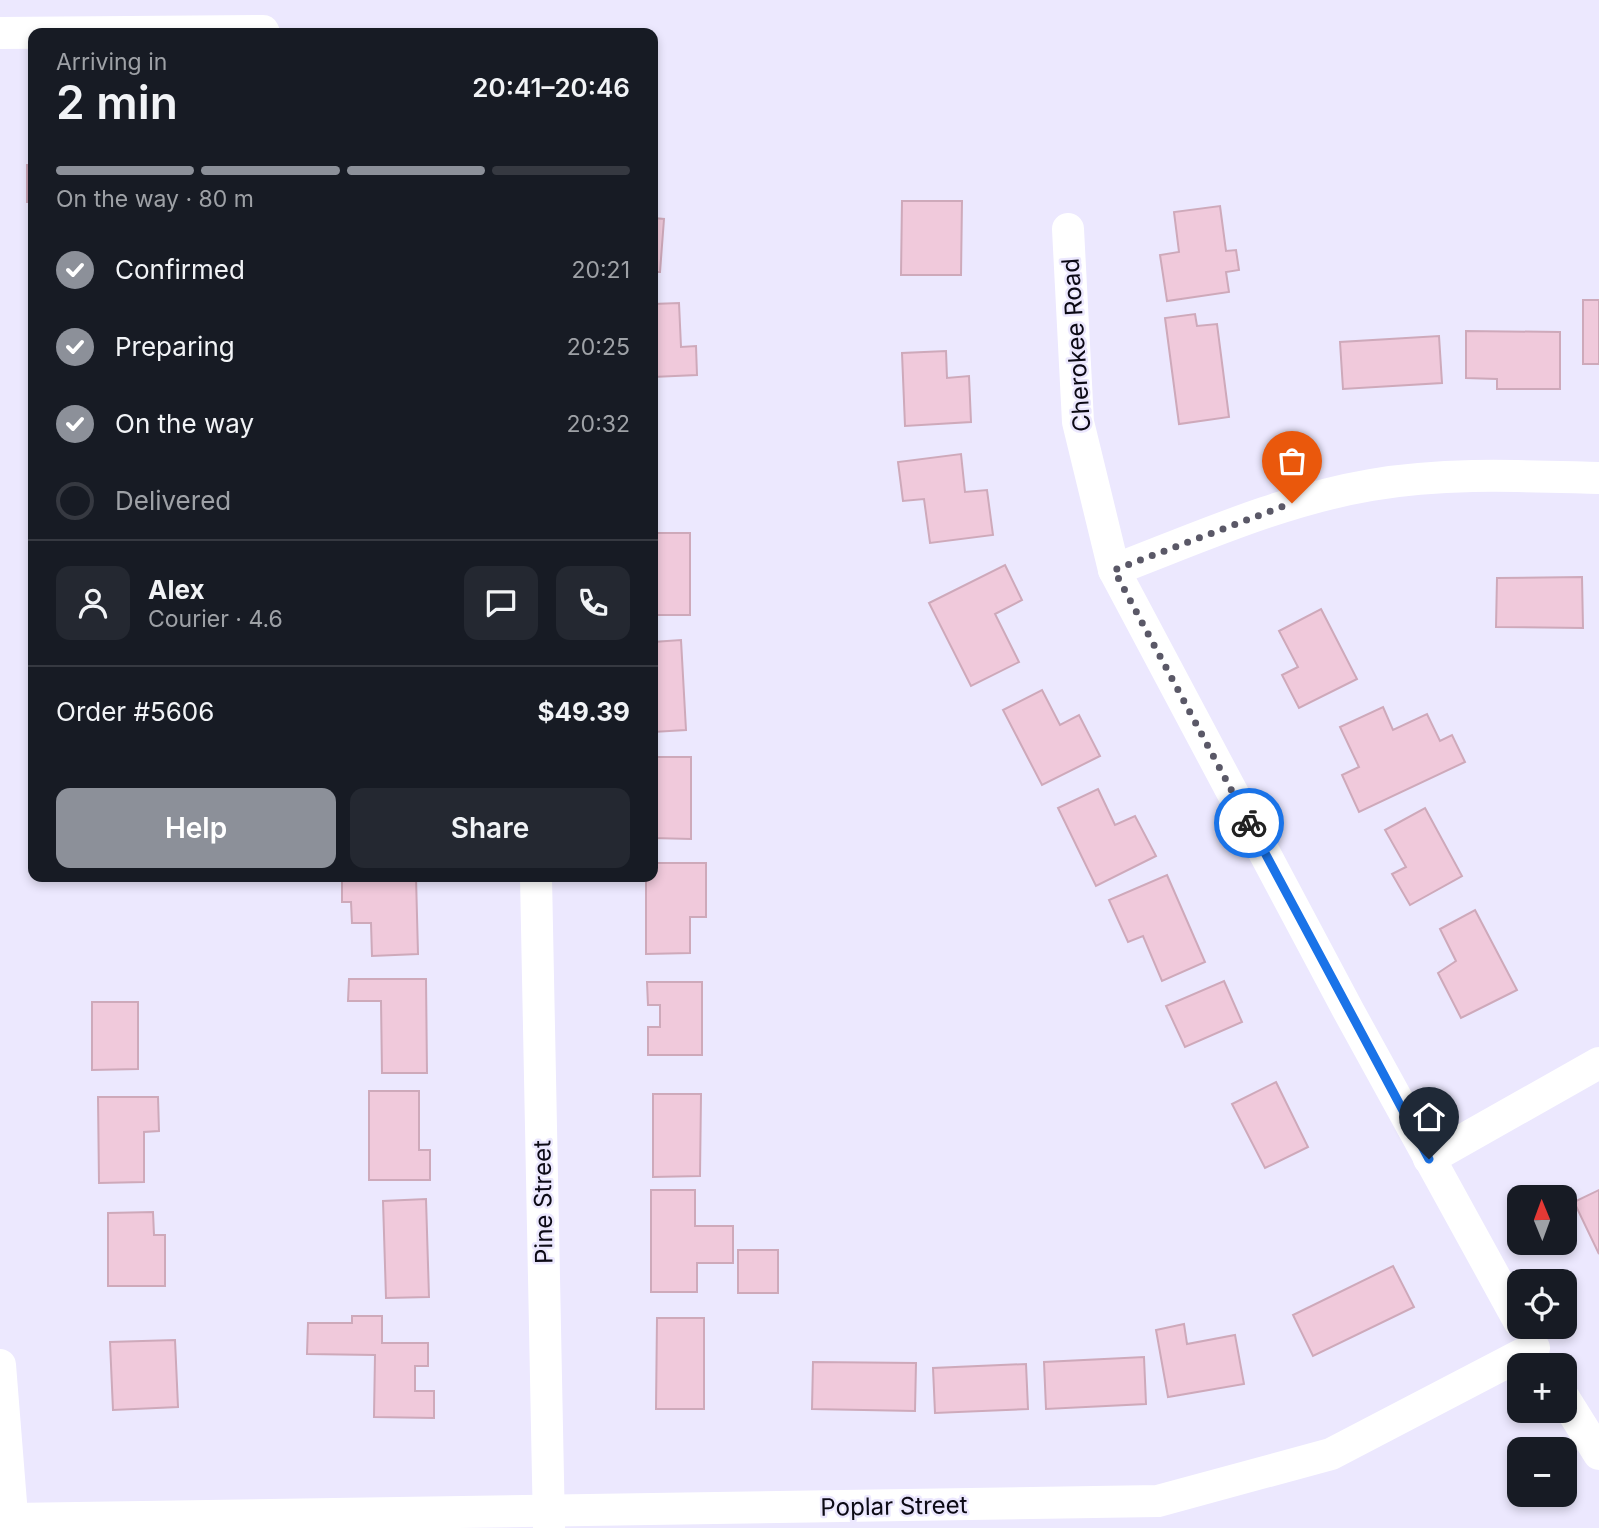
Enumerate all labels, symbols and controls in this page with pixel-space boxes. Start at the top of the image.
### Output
text: Arriving in [56,48,167,76]
text: 20:41–20:46 [472,72,630,103]
text: 2 min [56,74,178,130]
text: On the way · 80 m [56,185,254,213]
icon: check [56,251,94,289]
text: Confirmed [115,254,245,285]
text: 20:21 [571,256,630,284]
street label: Cherokee Road [1055,257,1097,433]
icon: check [56,328,94,366]
text: Preparing [115,331,235,362]
text: 20:25 [567,333,630,361]
icon: check [56,405,94,443]
text: On the way [115,408,254,439]
text: 20:32 [567,410,630,438]
pin [1262,431,1322,503]
icon: bag [1273,442,1311,480]
text: Delivered [115,485,231,516]
button: person [56,566,130,640]
button: chat [464,566,538,640]
button: phone [556,566,630,640]
text: Alex [148,574,205,605]
text: Courier · 4.6 [148,605,283,633]
text: Order #5606 [56,696,214,727]
text: $49.39 [538,696,630,727]
button: Help [56,788,336,868]
button: Share [350,788,630,868]
courier [1214,788,1284,858]
icon: bike [1230,804,1268,842]
pin [1399,1087,1459,1159]
icon: home [1410,1098,1448,1136]
street label: Pine Street [527,1140,559,1264]
north arrow [1507,1185,1577,1255]
map controls [1507,1185,1577,1507]
button: locate [1507,1269,1577,1339]
button: + [1507,1353,1577,1423]
button: − [1507,1437,1577,1507]
street label: Poplar Street [820,1490,968,1522]

